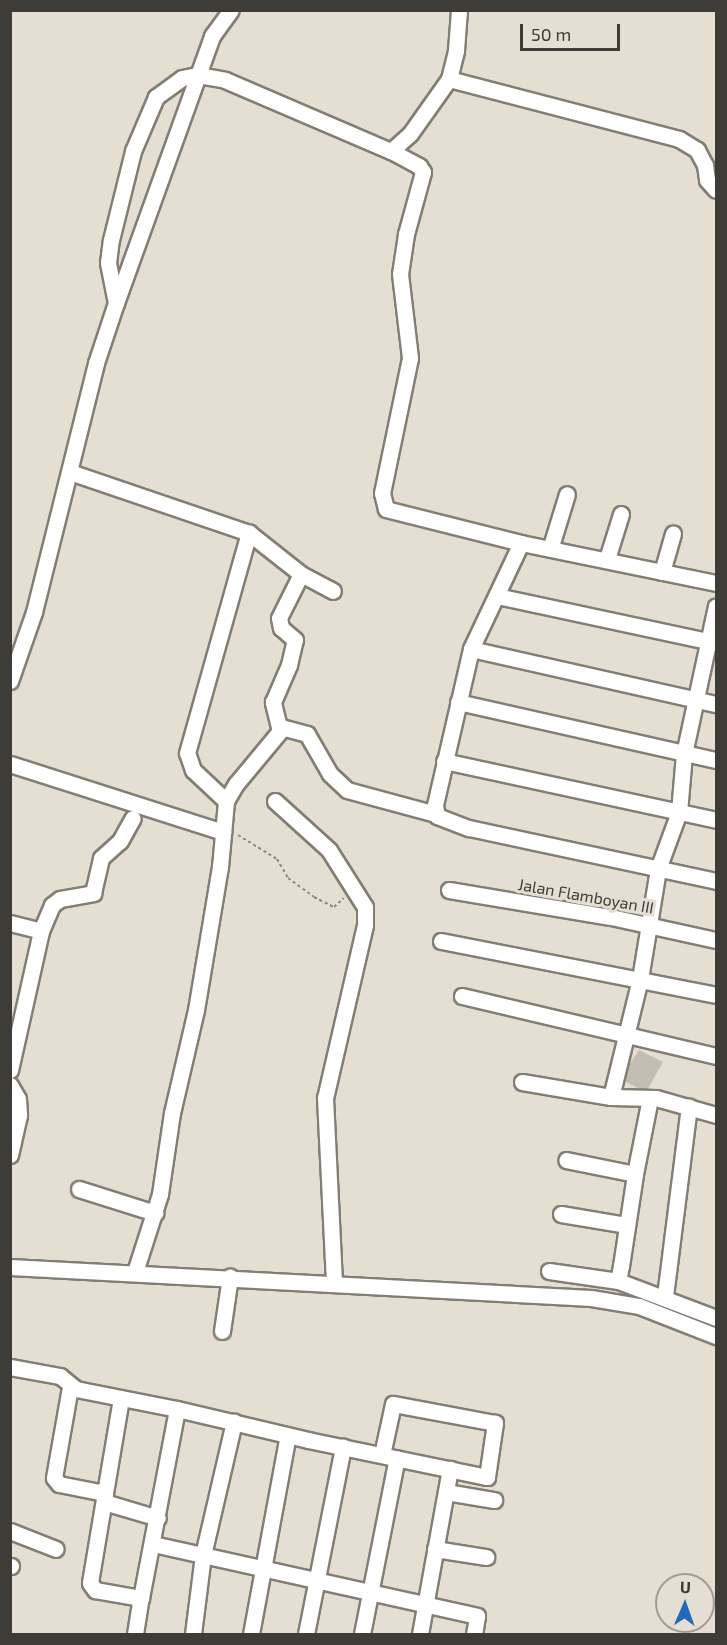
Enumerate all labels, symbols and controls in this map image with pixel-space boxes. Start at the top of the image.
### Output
scale bar [523,12,624,50]
text: 50 m [531,23,571,45]
street label: Jalan Flamboyan III [517,875,655,917]
north arrow [655,1573,715,1633]
text: U [680,1577,691,1596]

